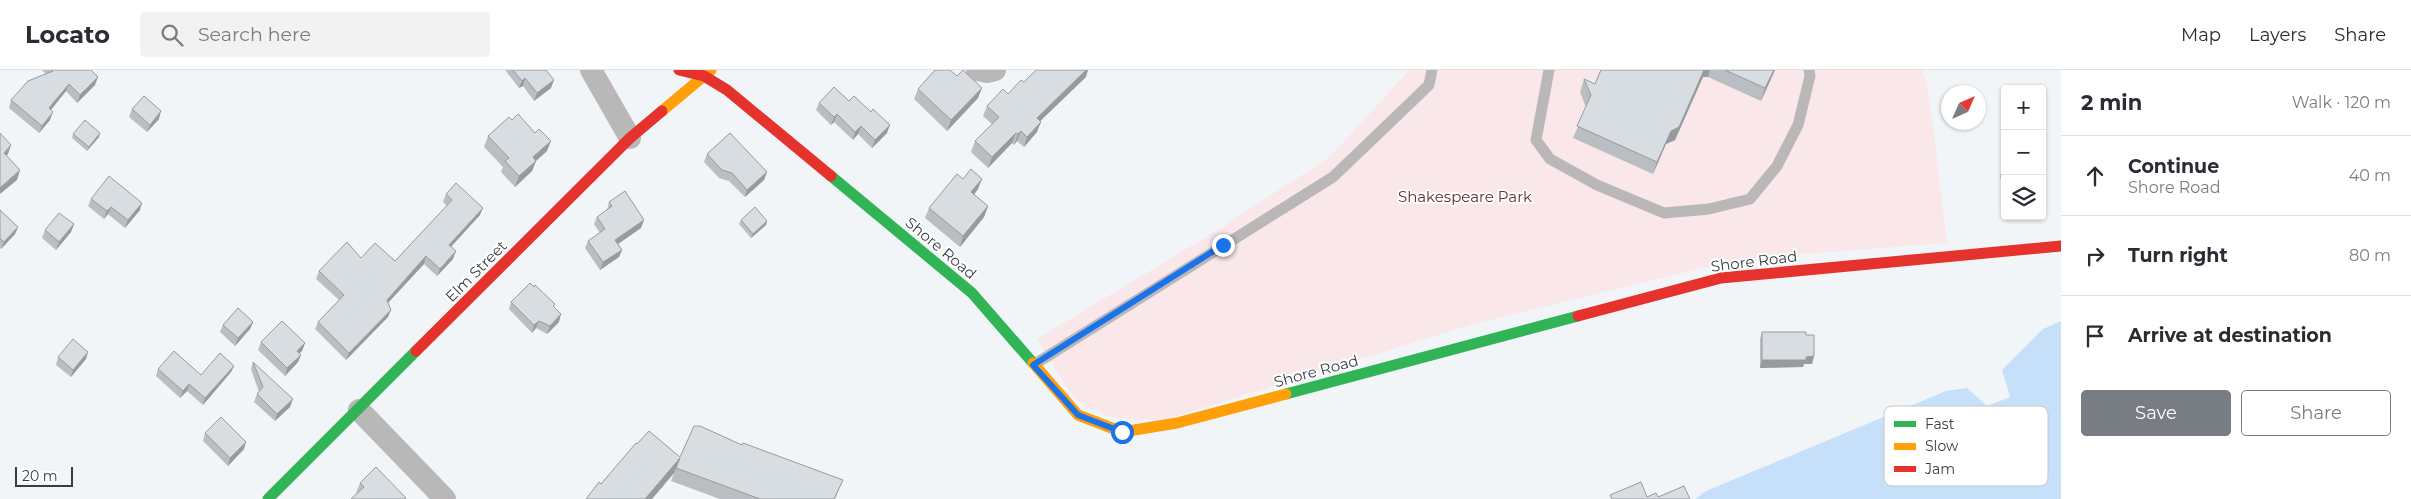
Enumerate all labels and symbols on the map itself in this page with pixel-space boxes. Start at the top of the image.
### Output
north arrow [1941,85,1986,130]
park label: Shakespeare Park [1398,187,1532,206]
street label: Shore Road [902,213,980,283]
route end [1212,234,1235,257]
street label: Elm Street [441,236,511,306]
street label: Shore Road [1710,246,1798,276]
street label: Shore Road [1272,351,1360,391]
legend [1884,406,2048,486]
text: Fast [1925,415,1955,433]
route start [1111,421,1134,444]
text: Slow [1925,437,1959,455]
text: Jam [1924,460,1955,478]
scale bar [15,464,72,487]

